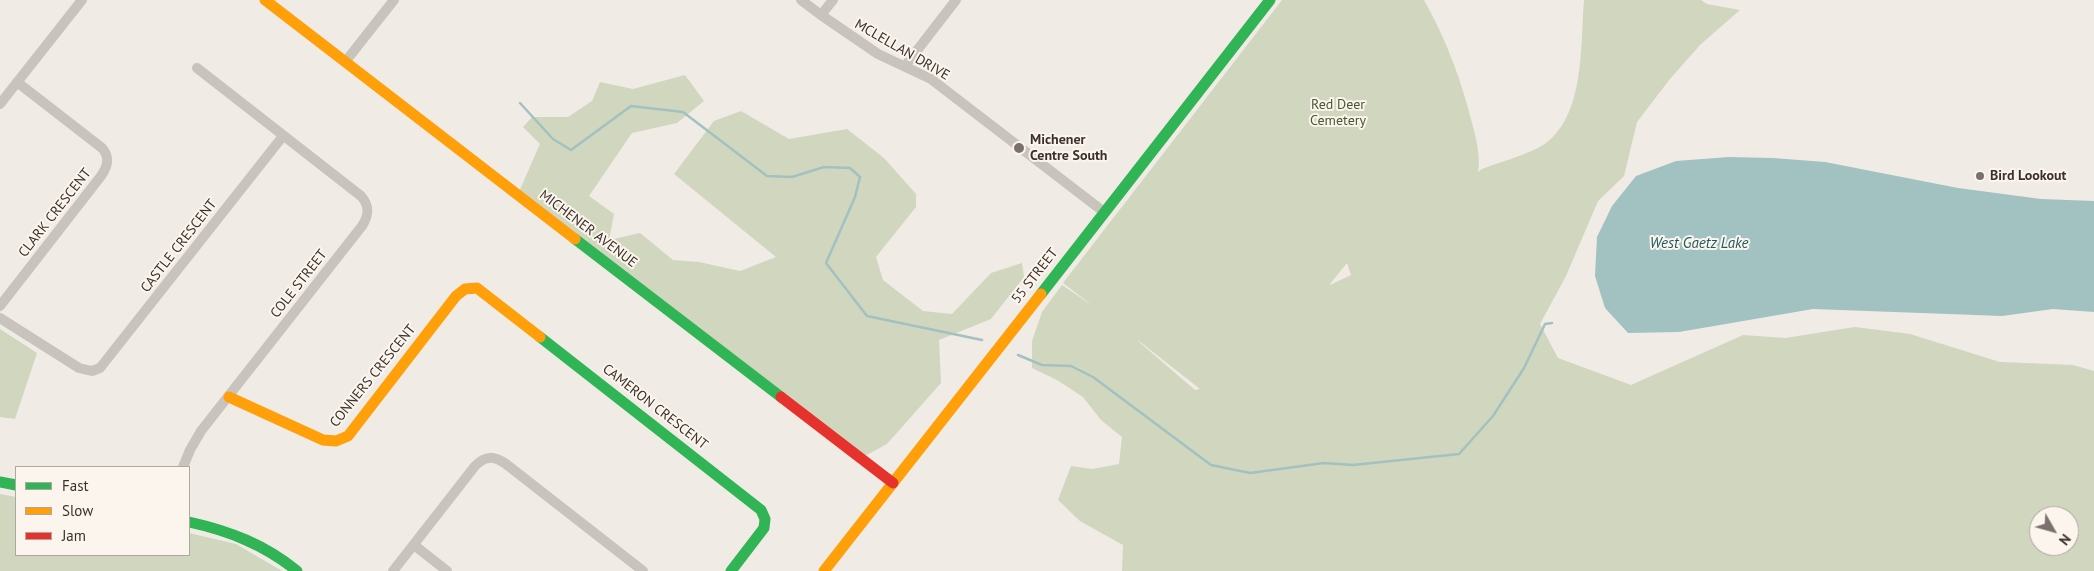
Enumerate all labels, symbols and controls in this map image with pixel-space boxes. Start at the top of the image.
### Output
street label: MCLELLAN DRIVE [852,16,952,84]
park label: Red Deer Cemetery [1310,97,1366,130]
place label: Michener Centre South [1030,132,1108,164]
marker: Michener Centre South [1012,141,1026,155]
street label: CLARK CRESCENT [15,165,95,261]
place label: Bird Lookout [1990,168,2066,184]
marker: Bird Lookout [1974,170,1986,182]
street label: MICHENER AVENUE [536,187,640,271]
street label: CASTLE CRESCENT [137,196,221,296]
water label: West Gaetz Lake [1650,235,1748,253]
street label: 55 STREET [1008,245,1062,307]
street label: COLE STREET [267,247,331,321]
street label: CONNERS CRESCENT [327,321,419,431]
street label: CAMERON CRESCENT [599,361,711,453]
legend [15,466,190,556]
text: Fast [62,476,89,495]
text: Slow [62,501,93,520]
north arrow [2029,506,2079,556]
text: Jam [62,526,86,545]
text: N [2055,530,2075,549]

